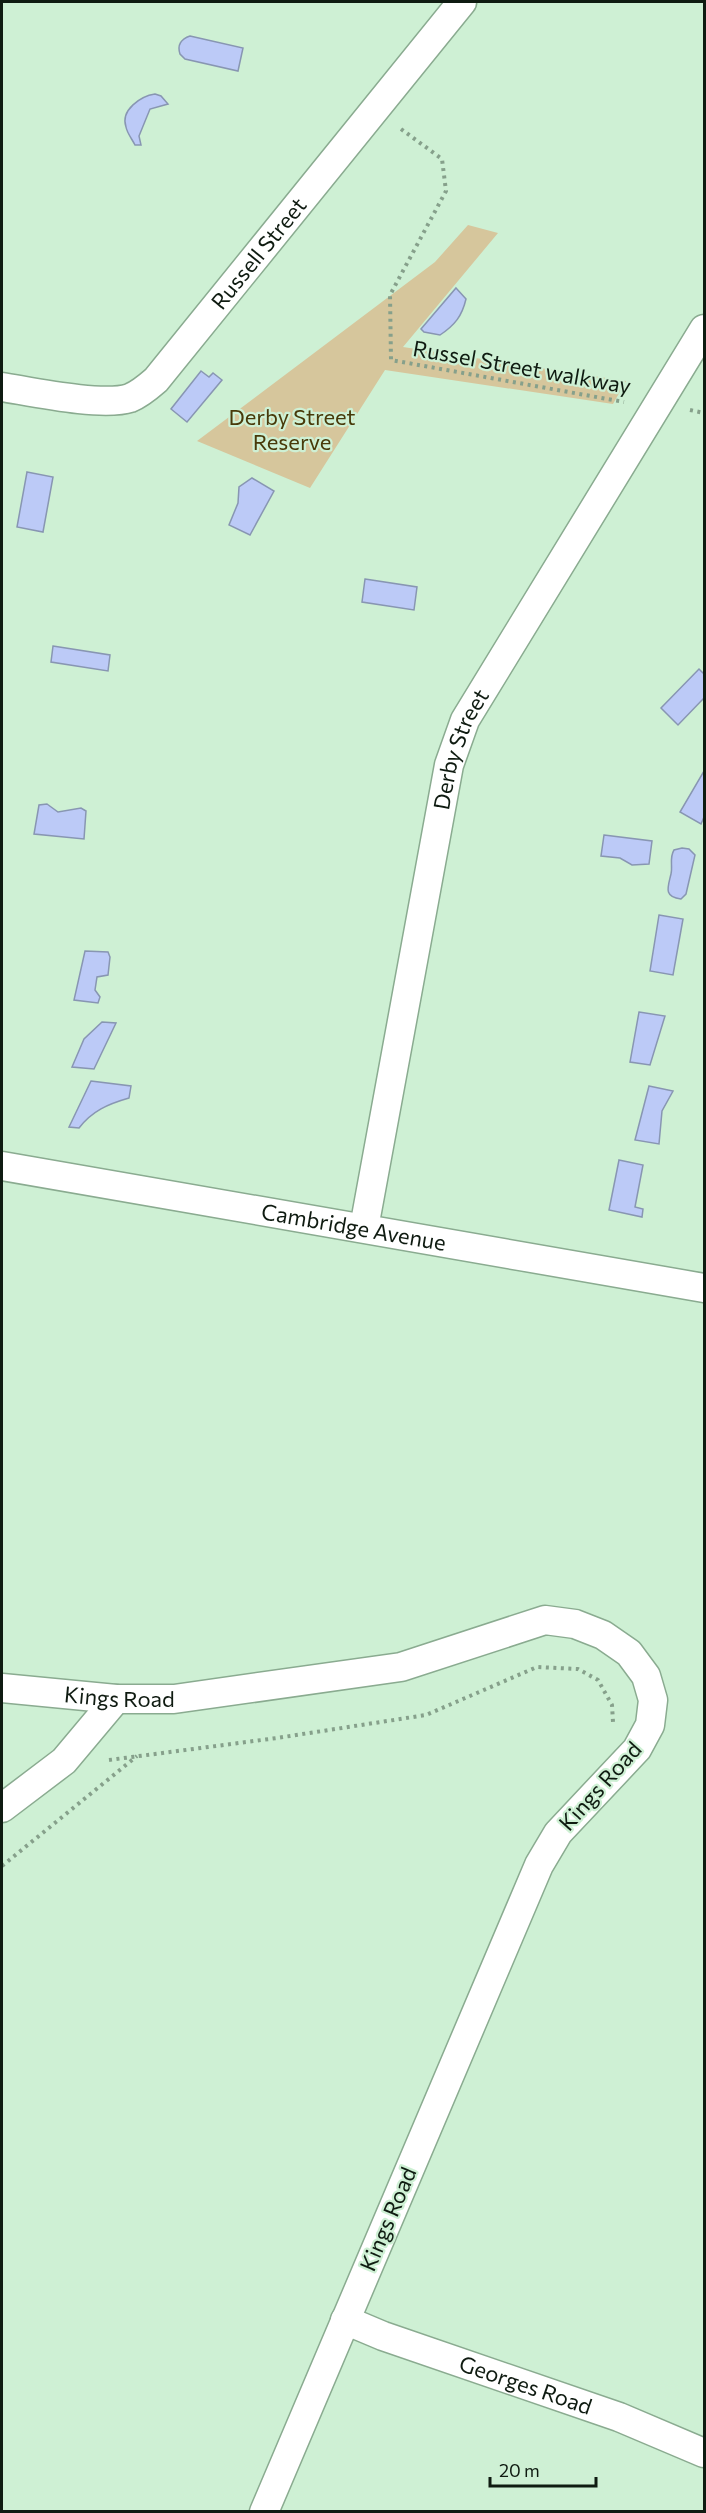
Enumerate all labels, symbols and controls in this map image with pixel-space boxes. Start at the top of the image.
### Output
street label: Russell Street [205,192,311,314]
street label: Russel Street walkway [411,334,633,399]
park label: Derby Street Reserve [228,403,356,455]
street label: Derby Street [427,684,494,812]
street label: Cambridge Avenue [259,1197,448,1256]
street label: Kings Road [63,1680,175,1712]
street label: Kings Road [553,1736,647,1836]
street label: Kings Road [354,2163,422,2275]
street label: Georges Road [456,2349,596,2420]
scale bar [490,2450,596,2488]
text: 20 m [499,2459,540,2481]

